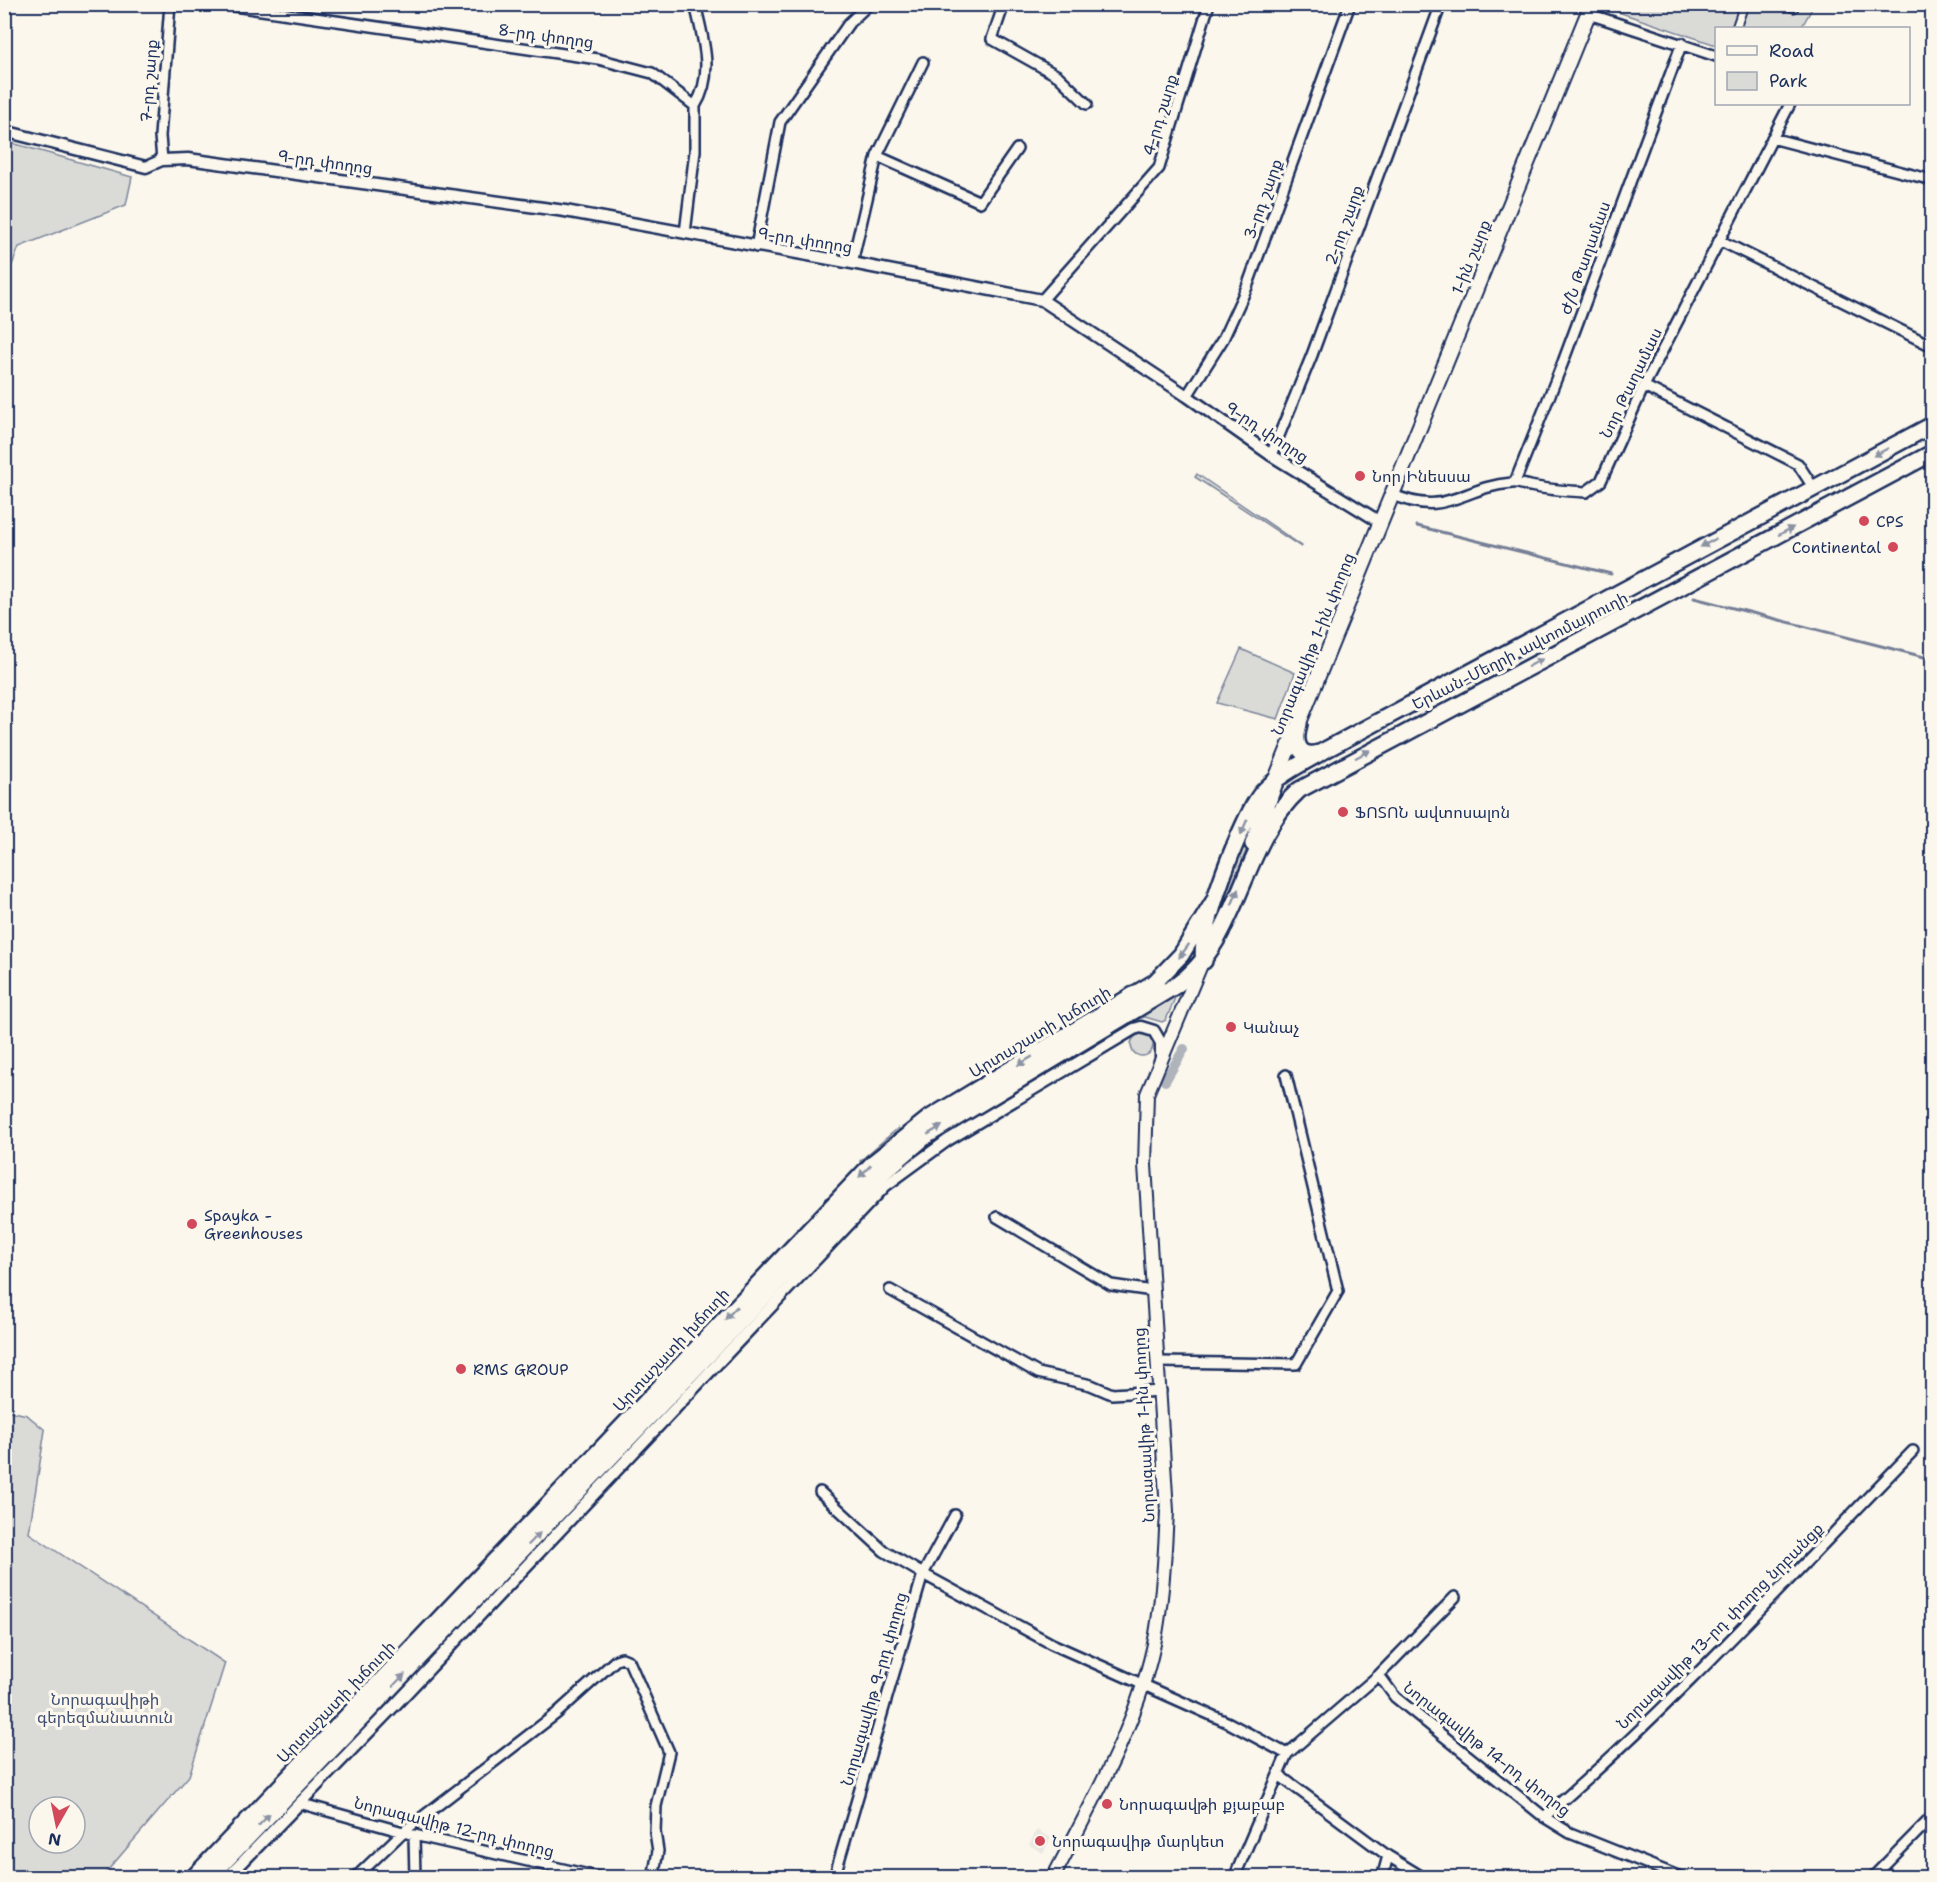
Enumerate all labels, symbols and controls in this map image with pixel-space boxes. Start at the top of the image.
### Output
street label: 8-րդ փողոց [497,19,595,53]
legend [1715,27,1910,105]
street label: 7-րդ շարք [136,39,162,123]
text: Road [1769,39,1814,63]
text: Park [1769,69,1808,93]
street label: 4-րդ շարք [1138,72,1182,158]
street label: 9-րդ փողոց [276,145,374,179]
street label: 3-րդ շարք [1239,156,1287,242]
street label: 2-րդ շարք [1320,182,1368,268]
street label: Ժ/Ն Թաղամաս [1555,198,1615,318]
street label: 1-ին շարք [1447,217,1495,297]
street label: 9-րդ փողոց [756,222,854,258]
street label: Նոր Թաղամաս [1595,324,1667,442]
street label: 9-րդ փողոց [1221,396,1313,468]
one-way arrow [1872,447,1889,456]
place label: Նոր Ինեսսա [1372,466,1471,487]
marker: Նոր Ինեսսա [1353,469,1367,483]
place label: CPS [1876,511,1904,532]
marker: CPS [1857,514,1871,528]
one-way arrow [1777,526,1794,536]
place label: Continental [1792,537,1881,558]
one-way arrow [1700,538,1717,548]
marker: Continental [1886,540,1900,554]
street label: Նորագավիթ 1-ին փողոց [1267,550,1359,738]
street label: Երևան-Մեղրի ավտոմայրուղի [1408,587,1632,715]
one-way arrow [1527,658,1544,668]
one-way arrow [1355,749,1372,759]
place label: ՖՈՏՈՆ ավտոսալոն [1355,802,1510,823]
marker: ՖՈՏՈՆ ավտոսալոն [1336,805,1350,819]
one-way arrow [1239,818,1248,836]
one-way arrow [1231,888,1240,906]
one-way arrow [1178,942,1190,958]
street label: Արտաշատի խճուղի [965,981,1115,1083]
place label: Կանաչ [1243,1017,1299,1038]
marker: Կանաչ [1224,1020,1238,1034]
one-way arrow [1017,1055,1033,1066]
one-way arrow [927,1125,943,1136]
one-way arrow [858,1164,872,1179]
place label: Spayka - Greenhouses [204,1205,303,1244]
marker: Spayka - Greenhouses [185,1217,199,1231]
street label: Արտաշատի խճուղի [608,1284,734,1416]
one-way arrow [725,1305,738,1320]
street label: Նորագավիթ 1-ին փողոց [1128,1327,1160,1523]
place label: RMS GROUP [473,1359,569,1380]
marker: RMS GROUP [454,1362,468,1376]
street label: Նորագավիթ 13-րդ փողոց նրբանցք [1612,1518,1828,1734]
one-way arrow [527,1531,541,1546]
street label: Նորագավիթ 9-րդ փողոց [836,1590,912,1788]
street label: Արտաշատի խճուղի [272,1637,400,1767]
one-way arrow [392,1672,406,1687]
street label: Նորագավիթ 14-րդ փողոց [1399,1677,1575,1821]
park label: Նորագավիթի գերեզմանատուն [37,1689,173,1728]
street label: Նորագավիթ 12-րդ փողոց [352,1792,556,1862]
place label: Նորագավթի քյաբաբ [1119,1794,1285,1815]
north arrow [27,1795,87,1855]
marker: Նորագավթի քյաբաբ [1100,1797,1114,1811]
one-way arrow [257,1813,271,1828]
text: N [47,1828,63,1851]
place label: Նորագավիթ մարկետ [1052,1831,1224,1852]
marker: Նորագավիթ մարկետ [1033,1834,1047,1848]

